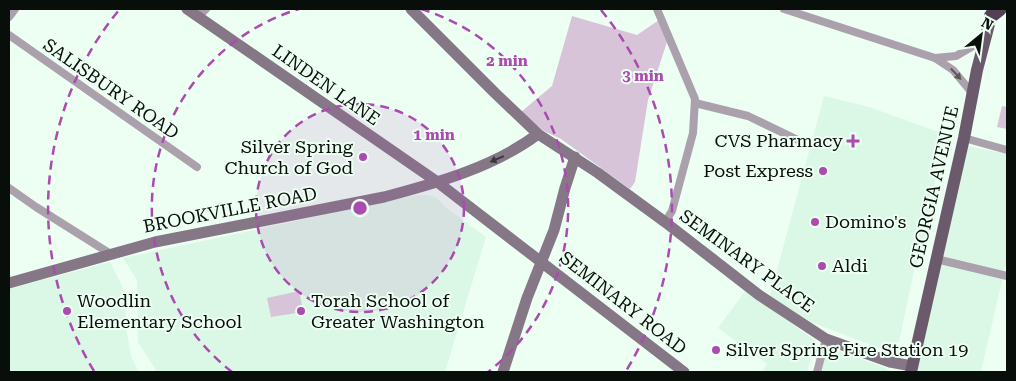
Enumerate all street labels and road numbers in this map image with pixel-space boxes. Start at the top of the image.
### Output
street label: SALISBURY ROAD [39,34,183,143]
street label: LINDEN LANE [268,40,384,129]
street label: GEORGIA AVENUE [905,104,962,270]
street label: BROOKVILLE ROAD [141,182,319,237]
street label: SEMINARY PLACE [676,205,819,317]
street label: SEMINARY ROAD [556,247,691,359]

